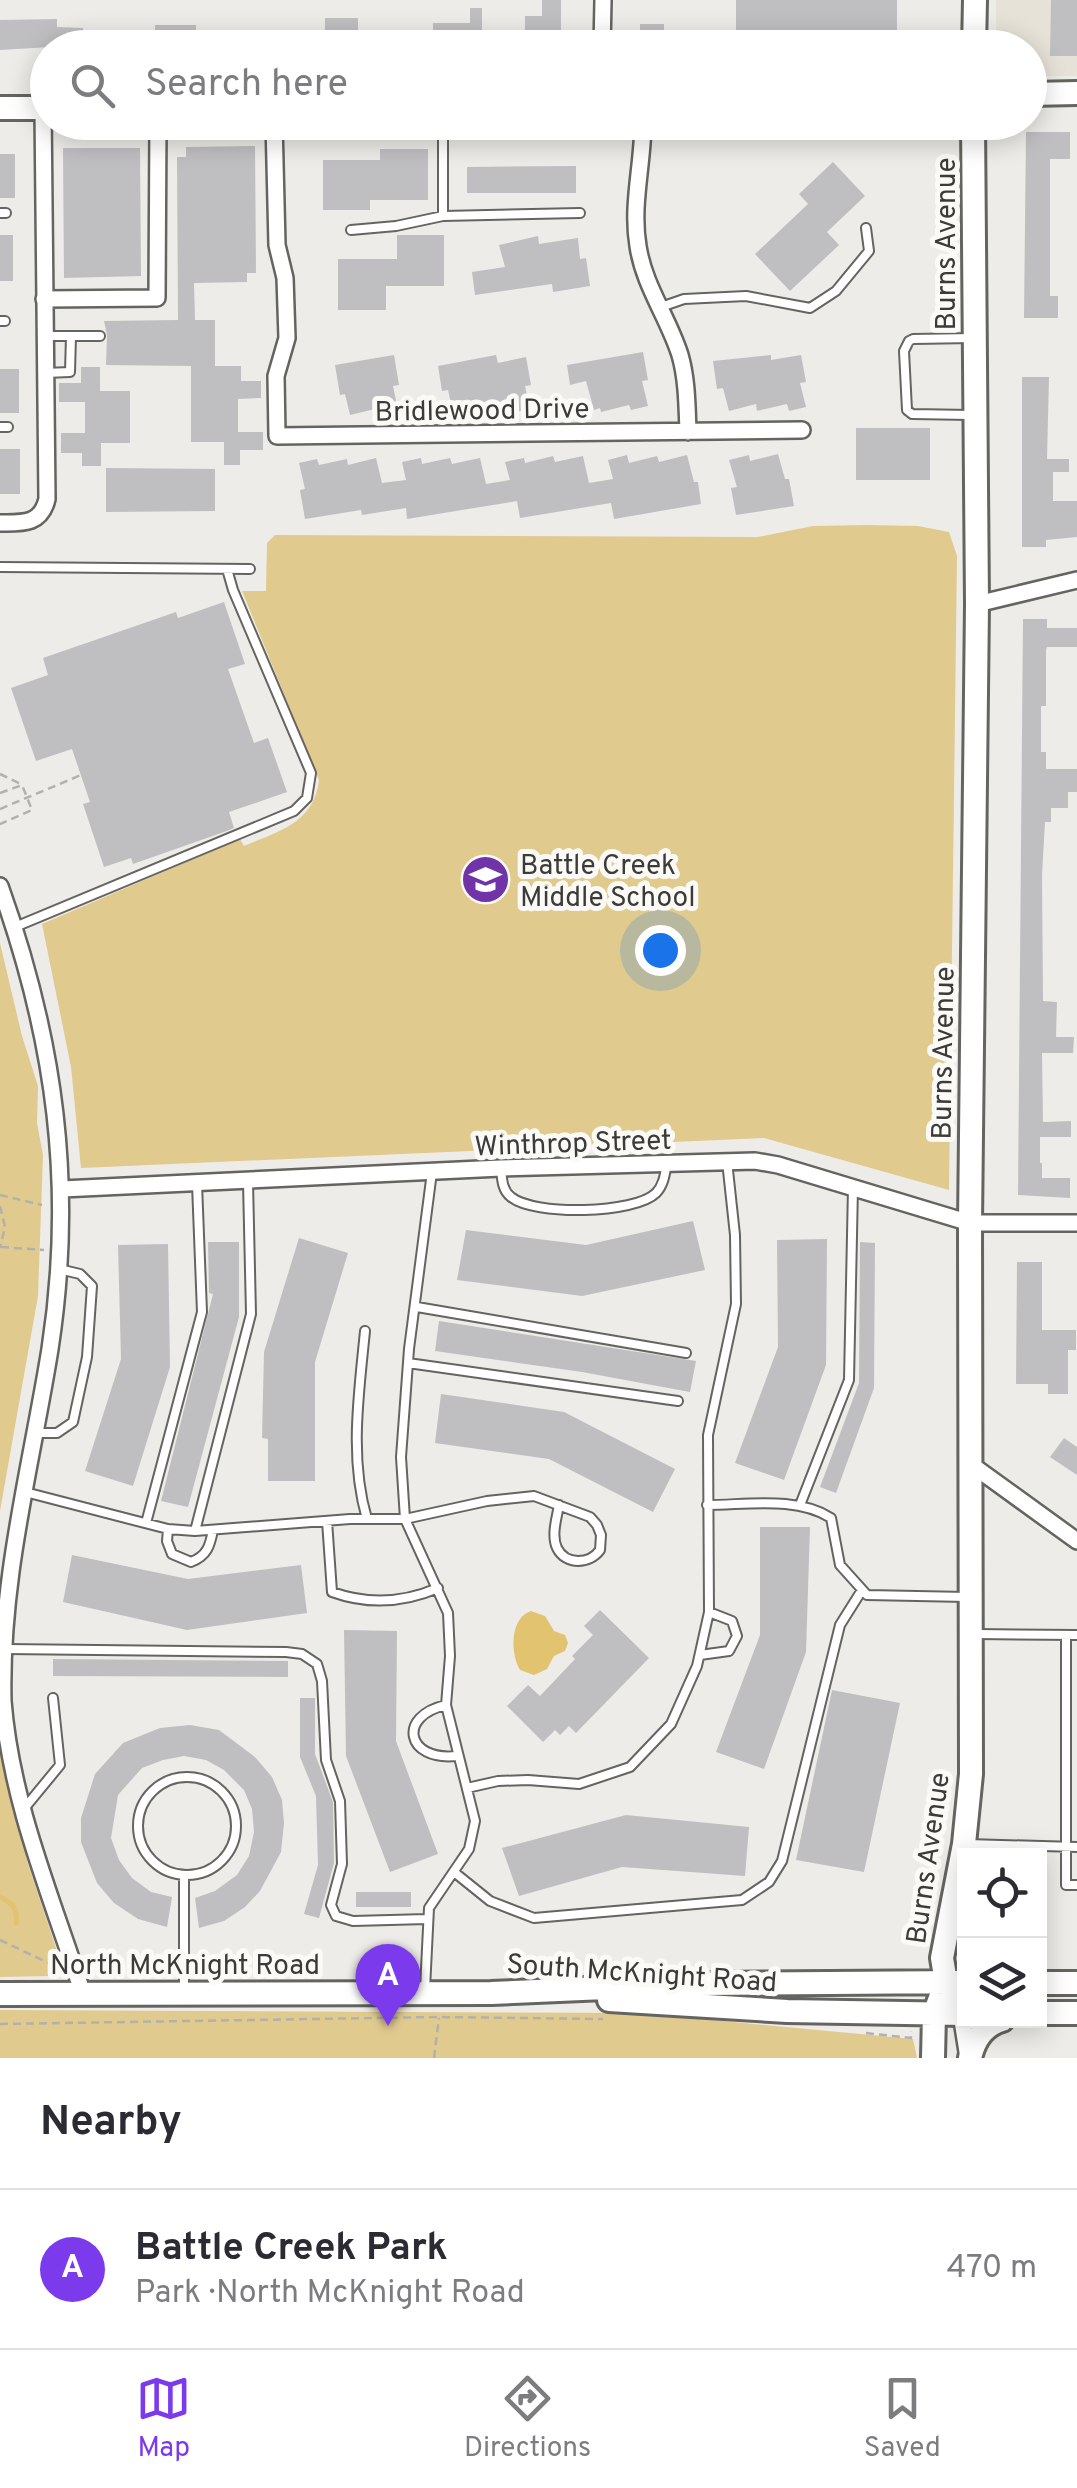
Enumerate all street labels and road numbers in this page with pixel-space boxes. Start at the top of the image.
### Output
street label: Burns Avenue [930,157,966,331]
street label: Bridlewood Drive [374,392,590,432]
street label: Burns Avenue [925,966,965,1140]
street label: Winthrop Street [474,1124,672,1166]
street label: Burns Avenue [900,1770,960,1947]
street label: South McKnight Road [505,1948,778,2002]
street label: North McKnight Road [50,1949,320,1985]

